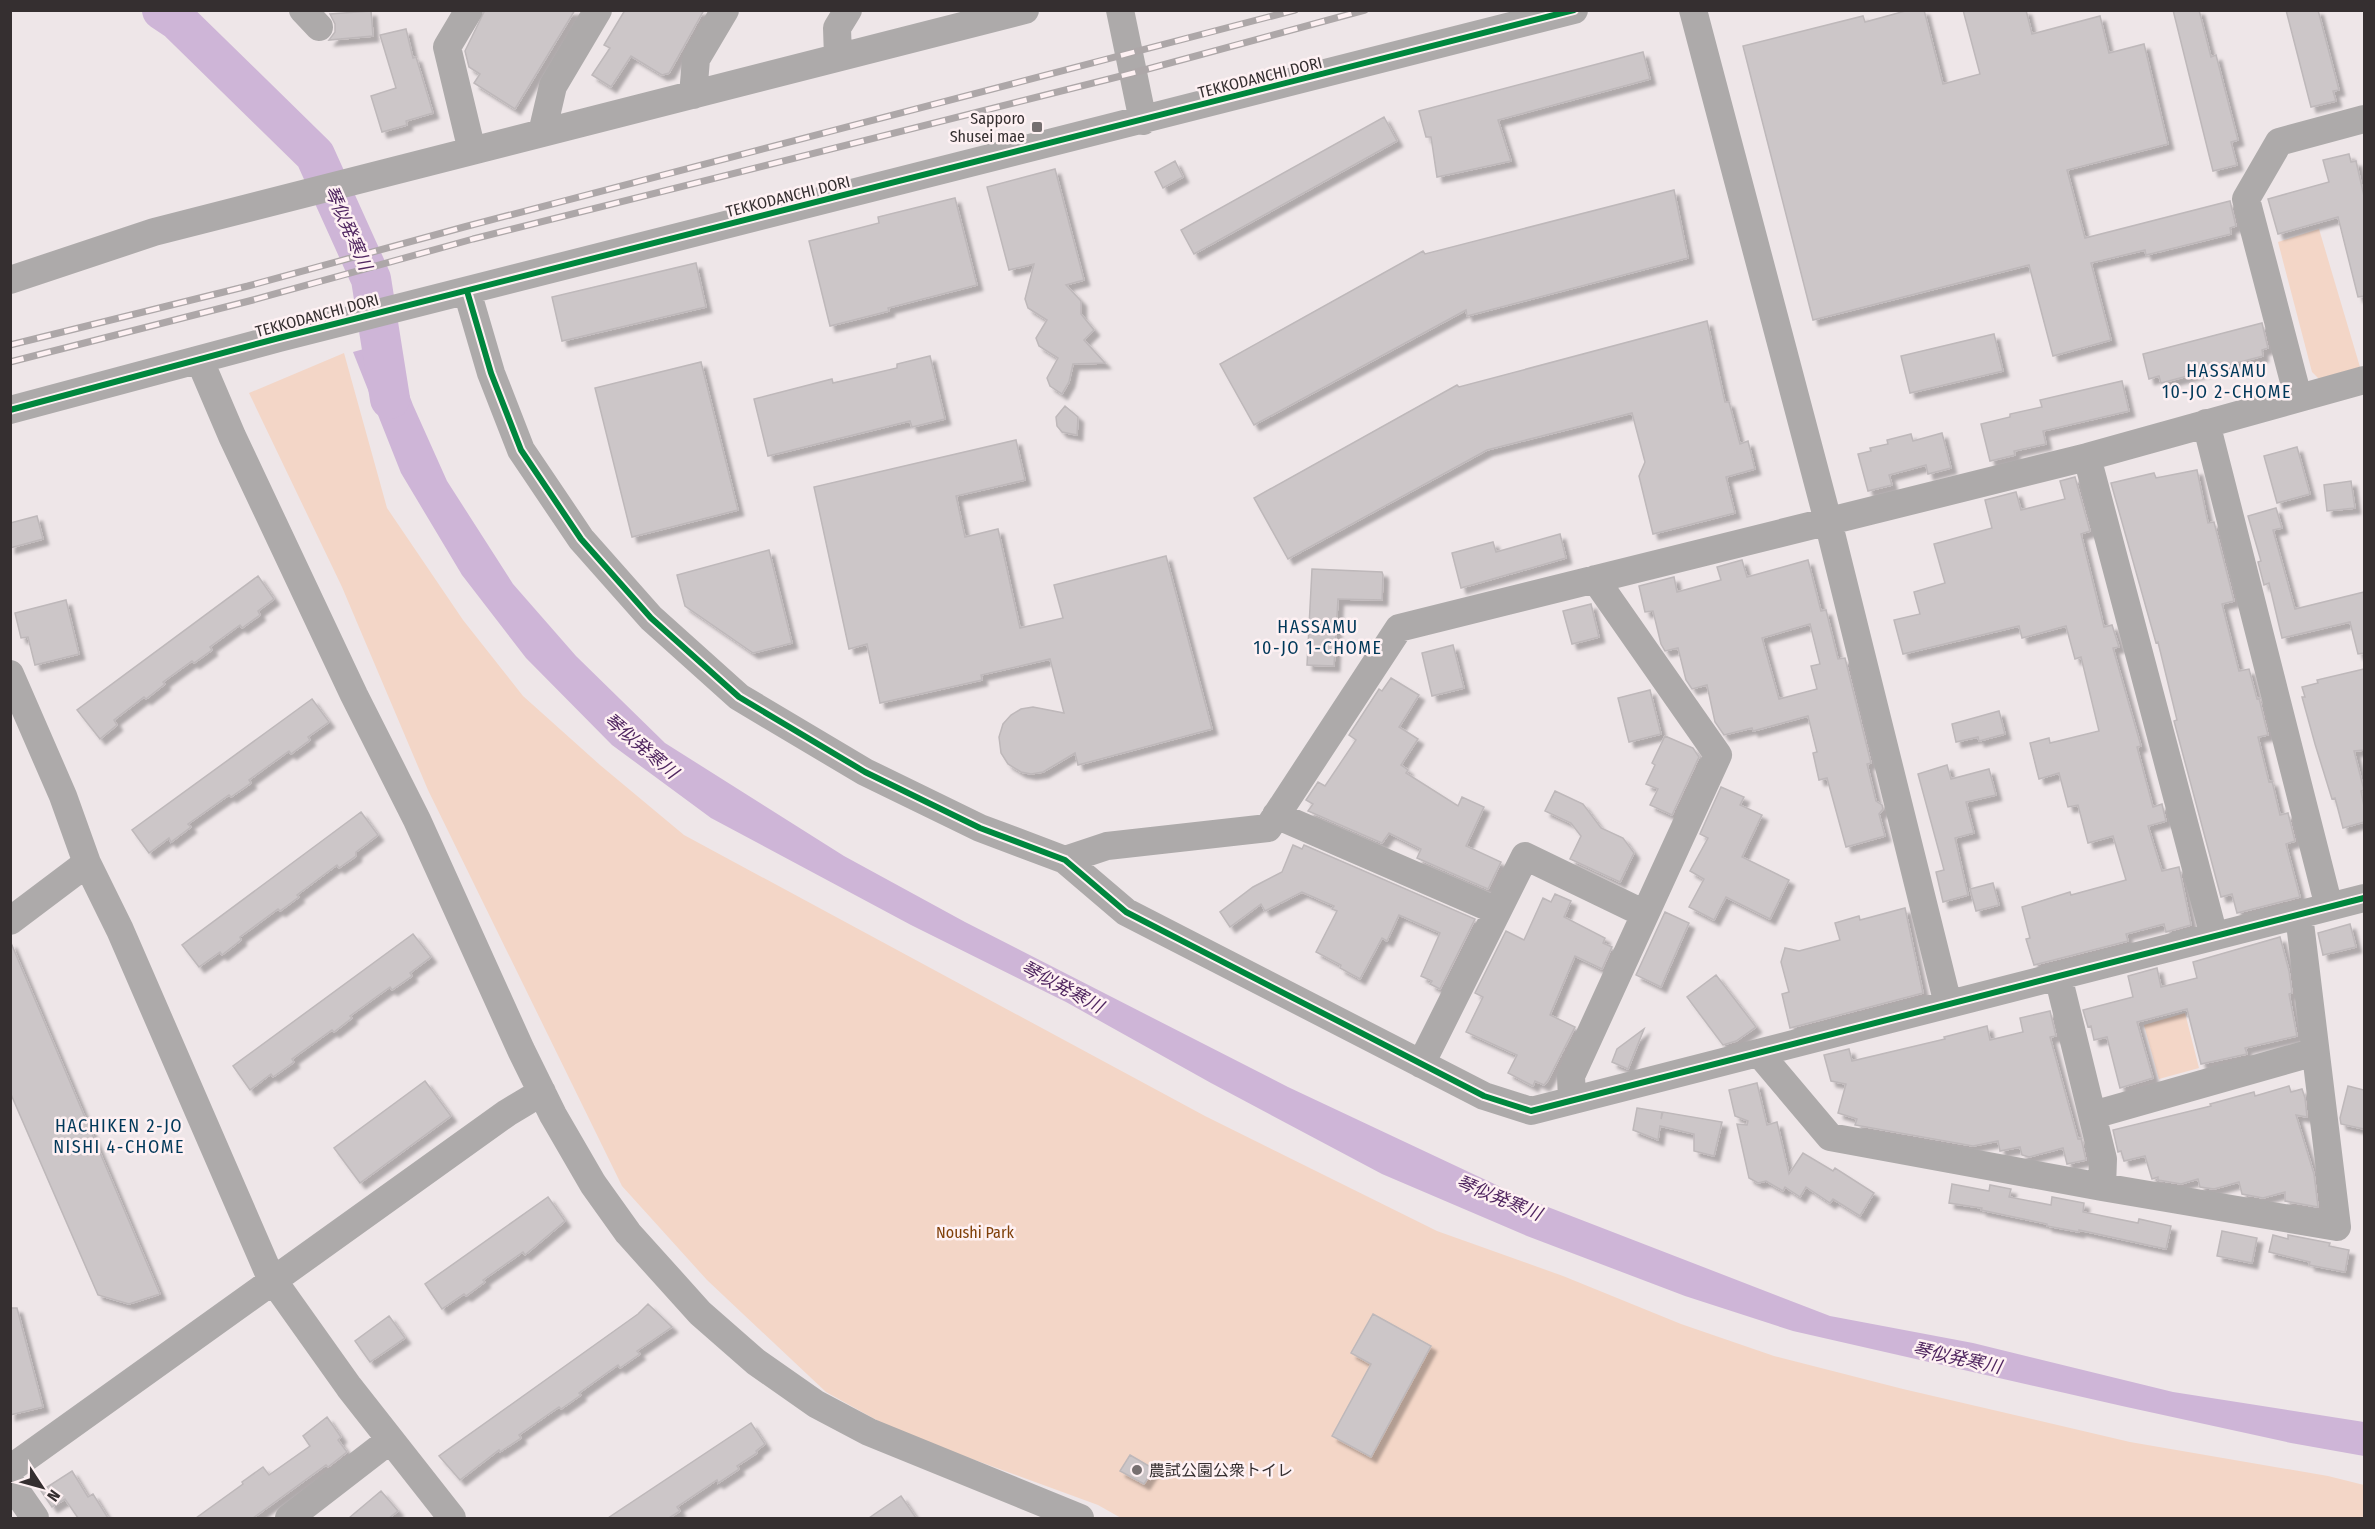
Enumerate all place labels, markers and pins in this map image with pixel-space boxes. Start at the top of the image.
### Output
place label: Sapporo Shusei mae [950,109,1025,146]
marker: Sapporo Shusei mae [1030,120,1044,134]
place label: 農試公園公衆トイレ [1149,1461,1293,1480]
marker: 農試公園公衆トイレ [1130,1463,1144,1477]

